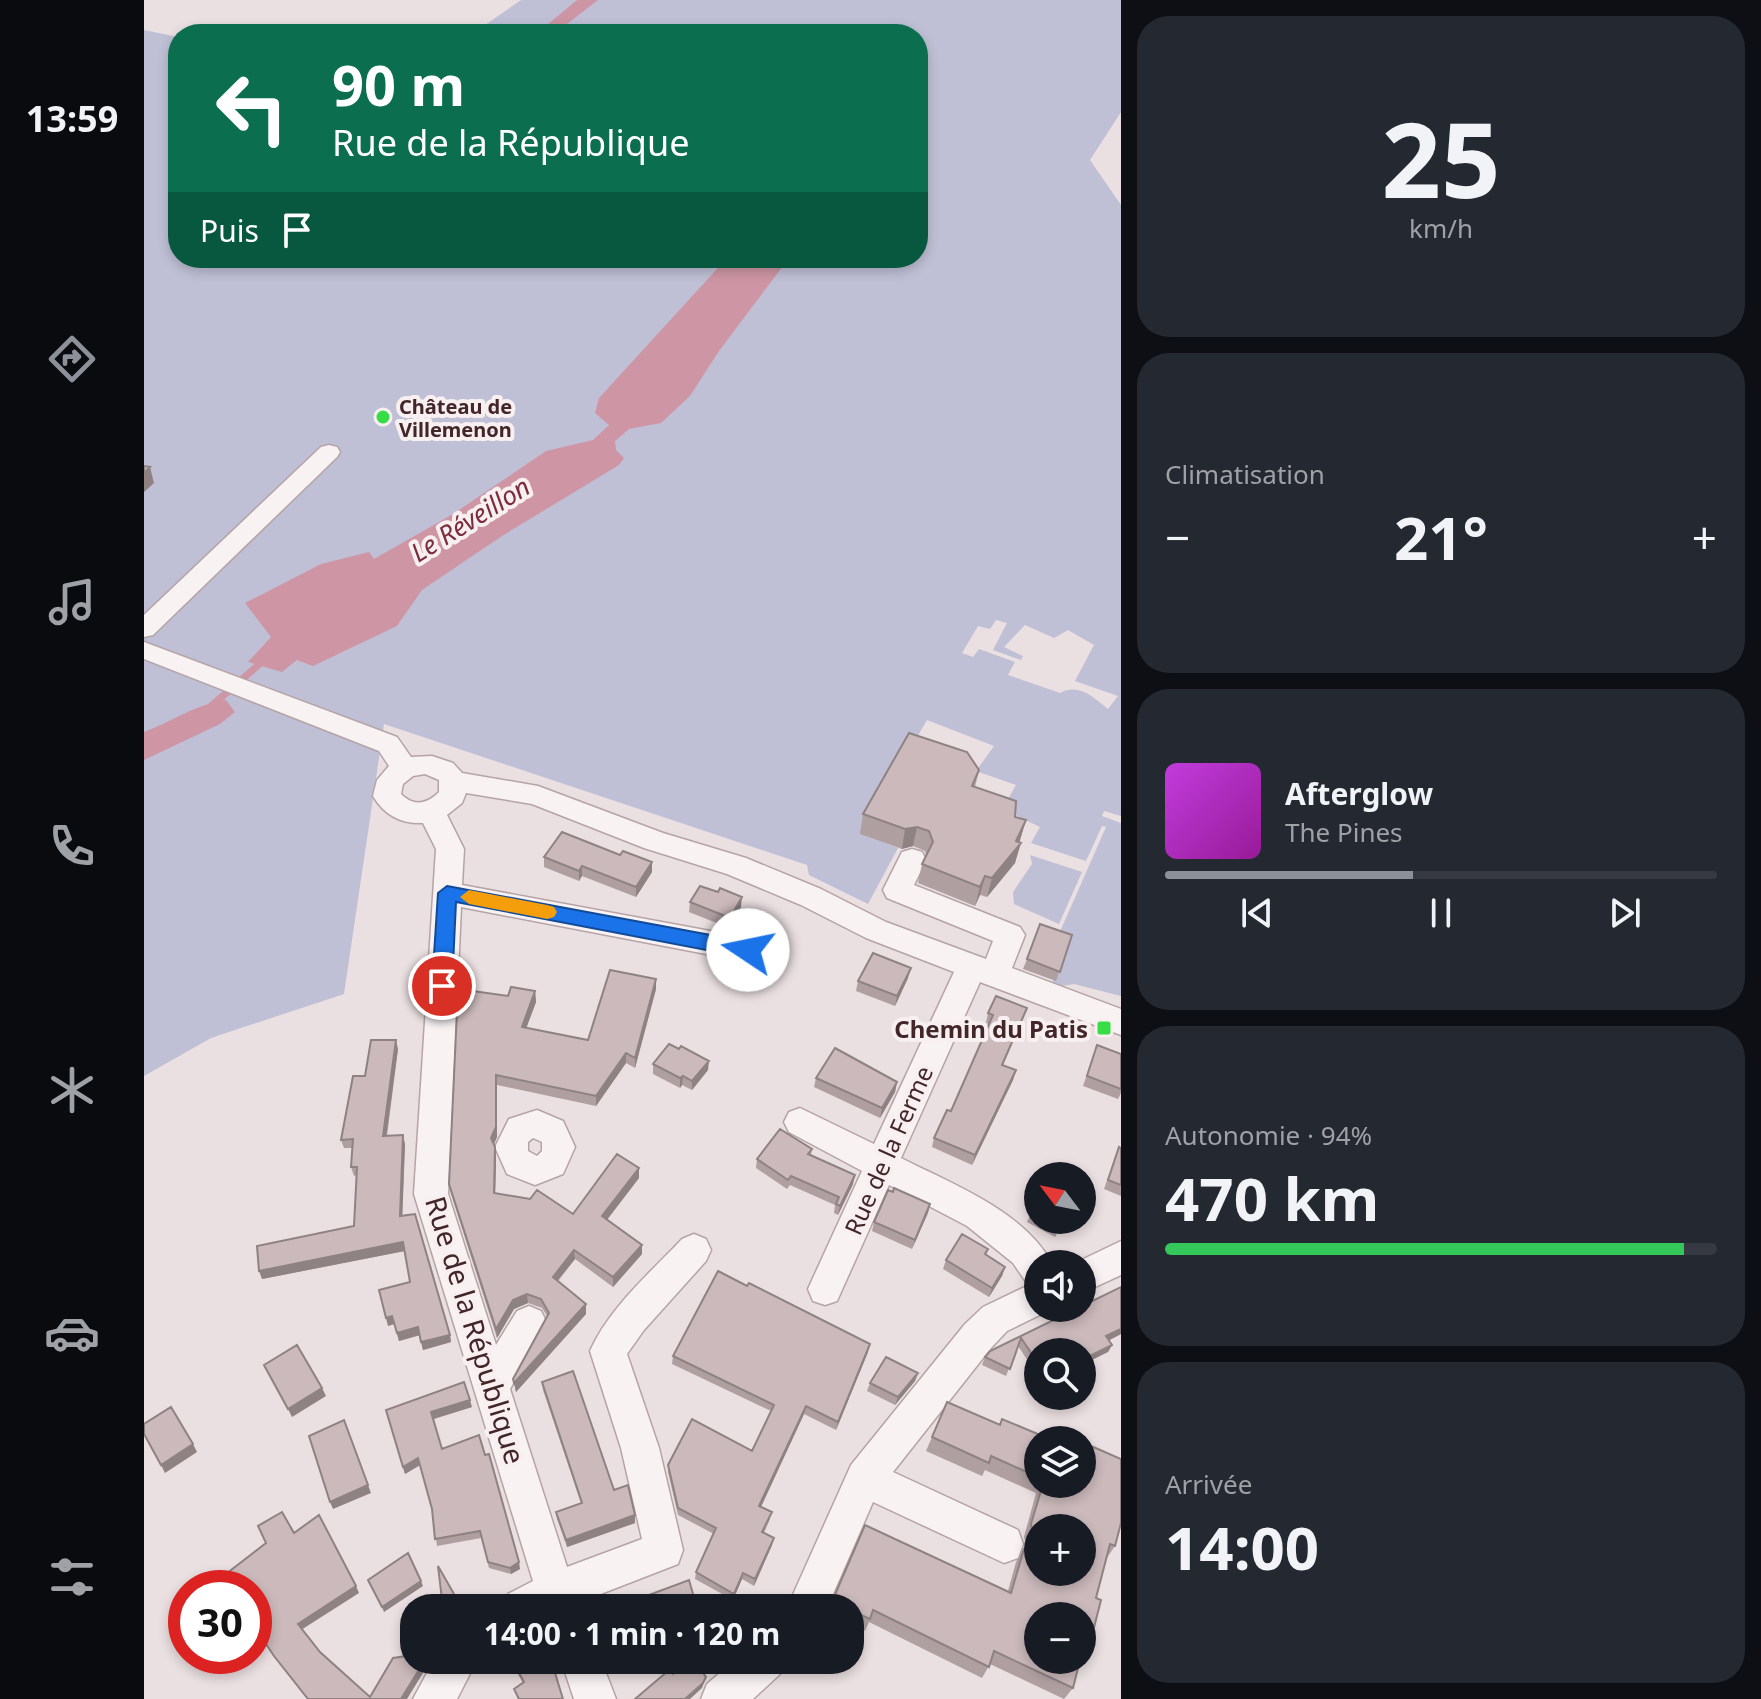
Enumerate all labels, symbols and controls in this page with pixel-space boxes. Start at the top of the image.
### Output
text: 90 m [332,46,465,122]
icon: left [200,56,304,160]
text: 25 [1382,87,1500,228]
text: 13:59 [26,94,118,143]
text: Rue de la République [332,118,689,167]
icon: arrive [275,208,319,252]
text: Puis [200,210,259,251]
text: km/h [1409,210,1473,246]
icon: directions [44,331,100,387]
place label: Château de Villemenon [399,393,512,443]
marker: Château de Villemenon [374,408,392,426]
text: Climatisation [1165,456,1325,492]
water label: Le Réveillon [403,468,537,570]
text: 21° [1394,496,1488,578]
text: − [1165,507,1190,567]
text: + [1692,507,1717,567]
icon: music [44,574,100,630]
text: Afterglow [1285,773,1433,814]
text: The Pines [1285,814,1403,850]
icon: phone [44,818,100,874]
icon: previous [1235,891,1279,935]
icon: pause [1419,891,1463,935]
icon: next [1603,891,1647,935]
position arrow [706,908,790,992]
pin [408,952,476,1020]
icon: arrive [420,964,464,1008]
place label: Chemin du Patis [894,1012,1088,1045]
marker: Chemin du Patis [1095,1019,1113,1037]
street label: Rue de la Ferme [836,1060,940,1240]
icon: climate [44,1062,100,1118]
text: Autonomie · 94% [1165,1117,1372,1153]
text: 470 km [1165,1157,1379,1239]
north arrow [1024,1162,1096,1234]
map controls [1024,1162,1096,1674]
street label: Rue de la République [417,1192,535,1468]
button: sound [1024,1250,1096,1322]
icon: car [44,1305,100,1361]
button: search [1024,1338,1096,1410]
button: layers [1024,1426,1096,1498]
text: Arrivée [1165,1466,1252,1502]
text: 14:00 [1165,1506,1319,1588]
button: + [1024,1514,1096,1586]
icon: filters [44,1549,100,1605]
speed limit sign: 30 [168,1570,272,1674]
button: − [1024,1602,1096,1674]
text: 14:00 · 1 min · 120 m [484,1613,780,1654]

